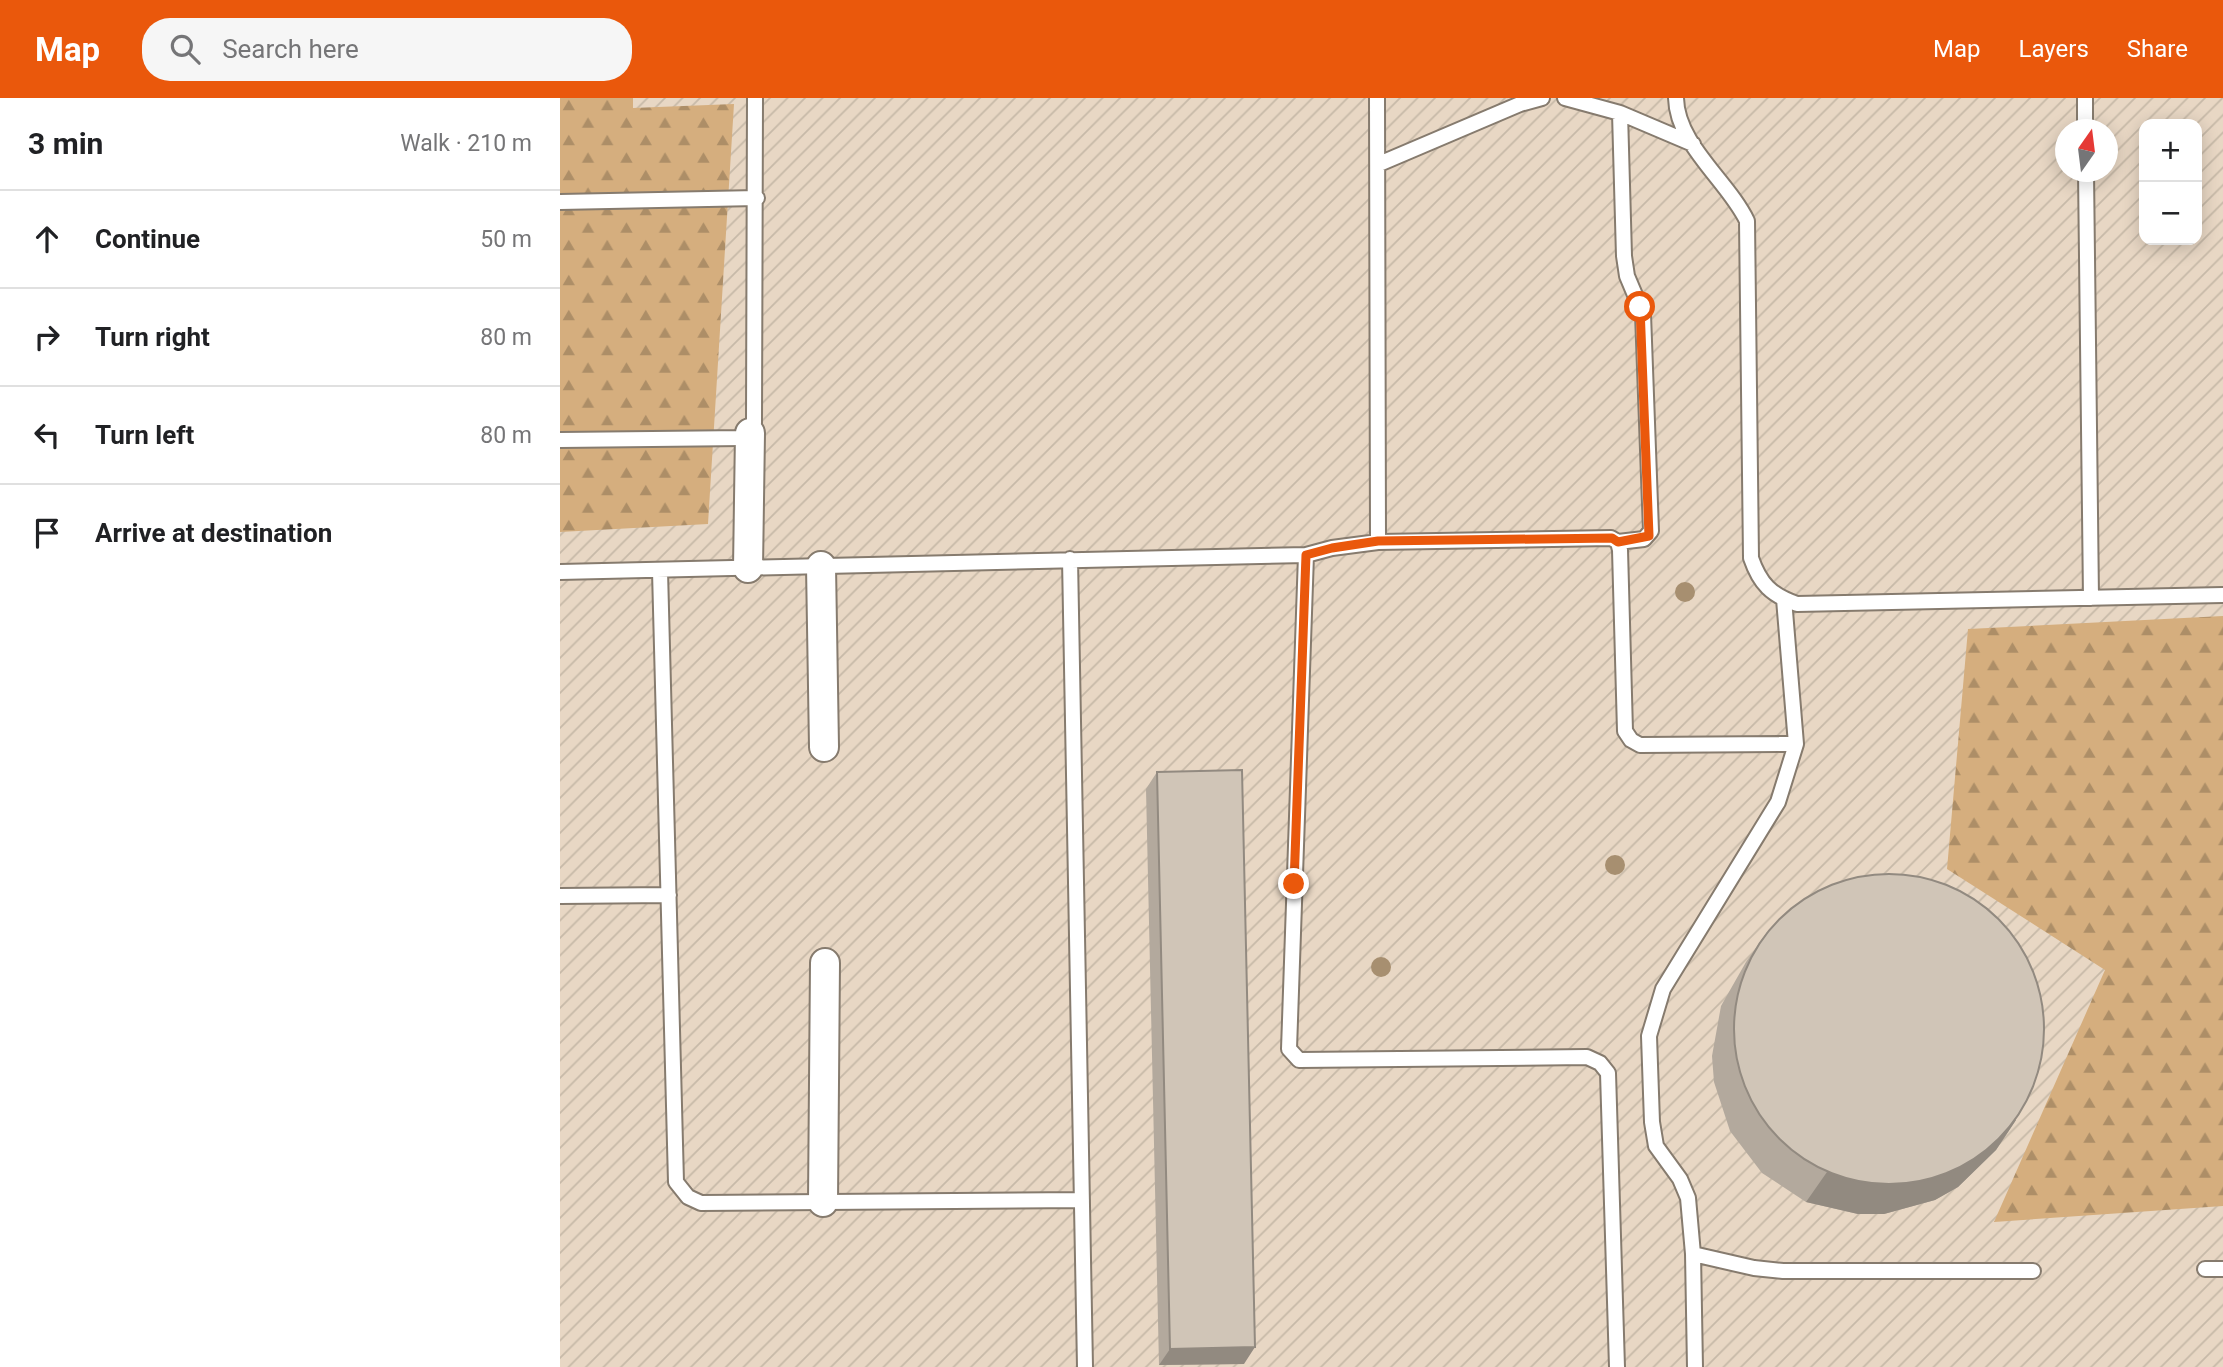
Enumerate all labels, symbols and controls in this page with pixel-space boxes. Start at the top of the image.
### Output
search box [142,18,632,81]
text: Map [35,30,100,69]
icon: search [166,30,204,68]
text: Search here [222,34,359,64]
text: Map [1933,35,1981,63]
text: Layers [2019,35,2089,63]
text: Share [2127,35,2188,63]
north arrow [2055,119,2118,182]
map controls [2139,119,2202,245]
button: + [2139,119,2202,182]
text: 3 min [28,126,103,161]
text: Walk · 210 m [400,130,532,157]
button: − [2139,182,2202,245]
icon: ahead [28,220,66,258]
text: Continue [95,224,200,254]
text: 50 m [480,226,532,253]
route start [1624,291,1655,322]
icon: right [28,318,66,356]
text: Turn right [95,322,210,352]
text: 80 m [480,324,532,351]
icon: left [28,416,66,454]
text: Turn left [95,420,194,450]
text: 80 m [480,422,532,449]
icon: arrive [28,514,66,552]
text: Arrive at destination [95,518,332,548]
route end [1278,868,1309,899]

